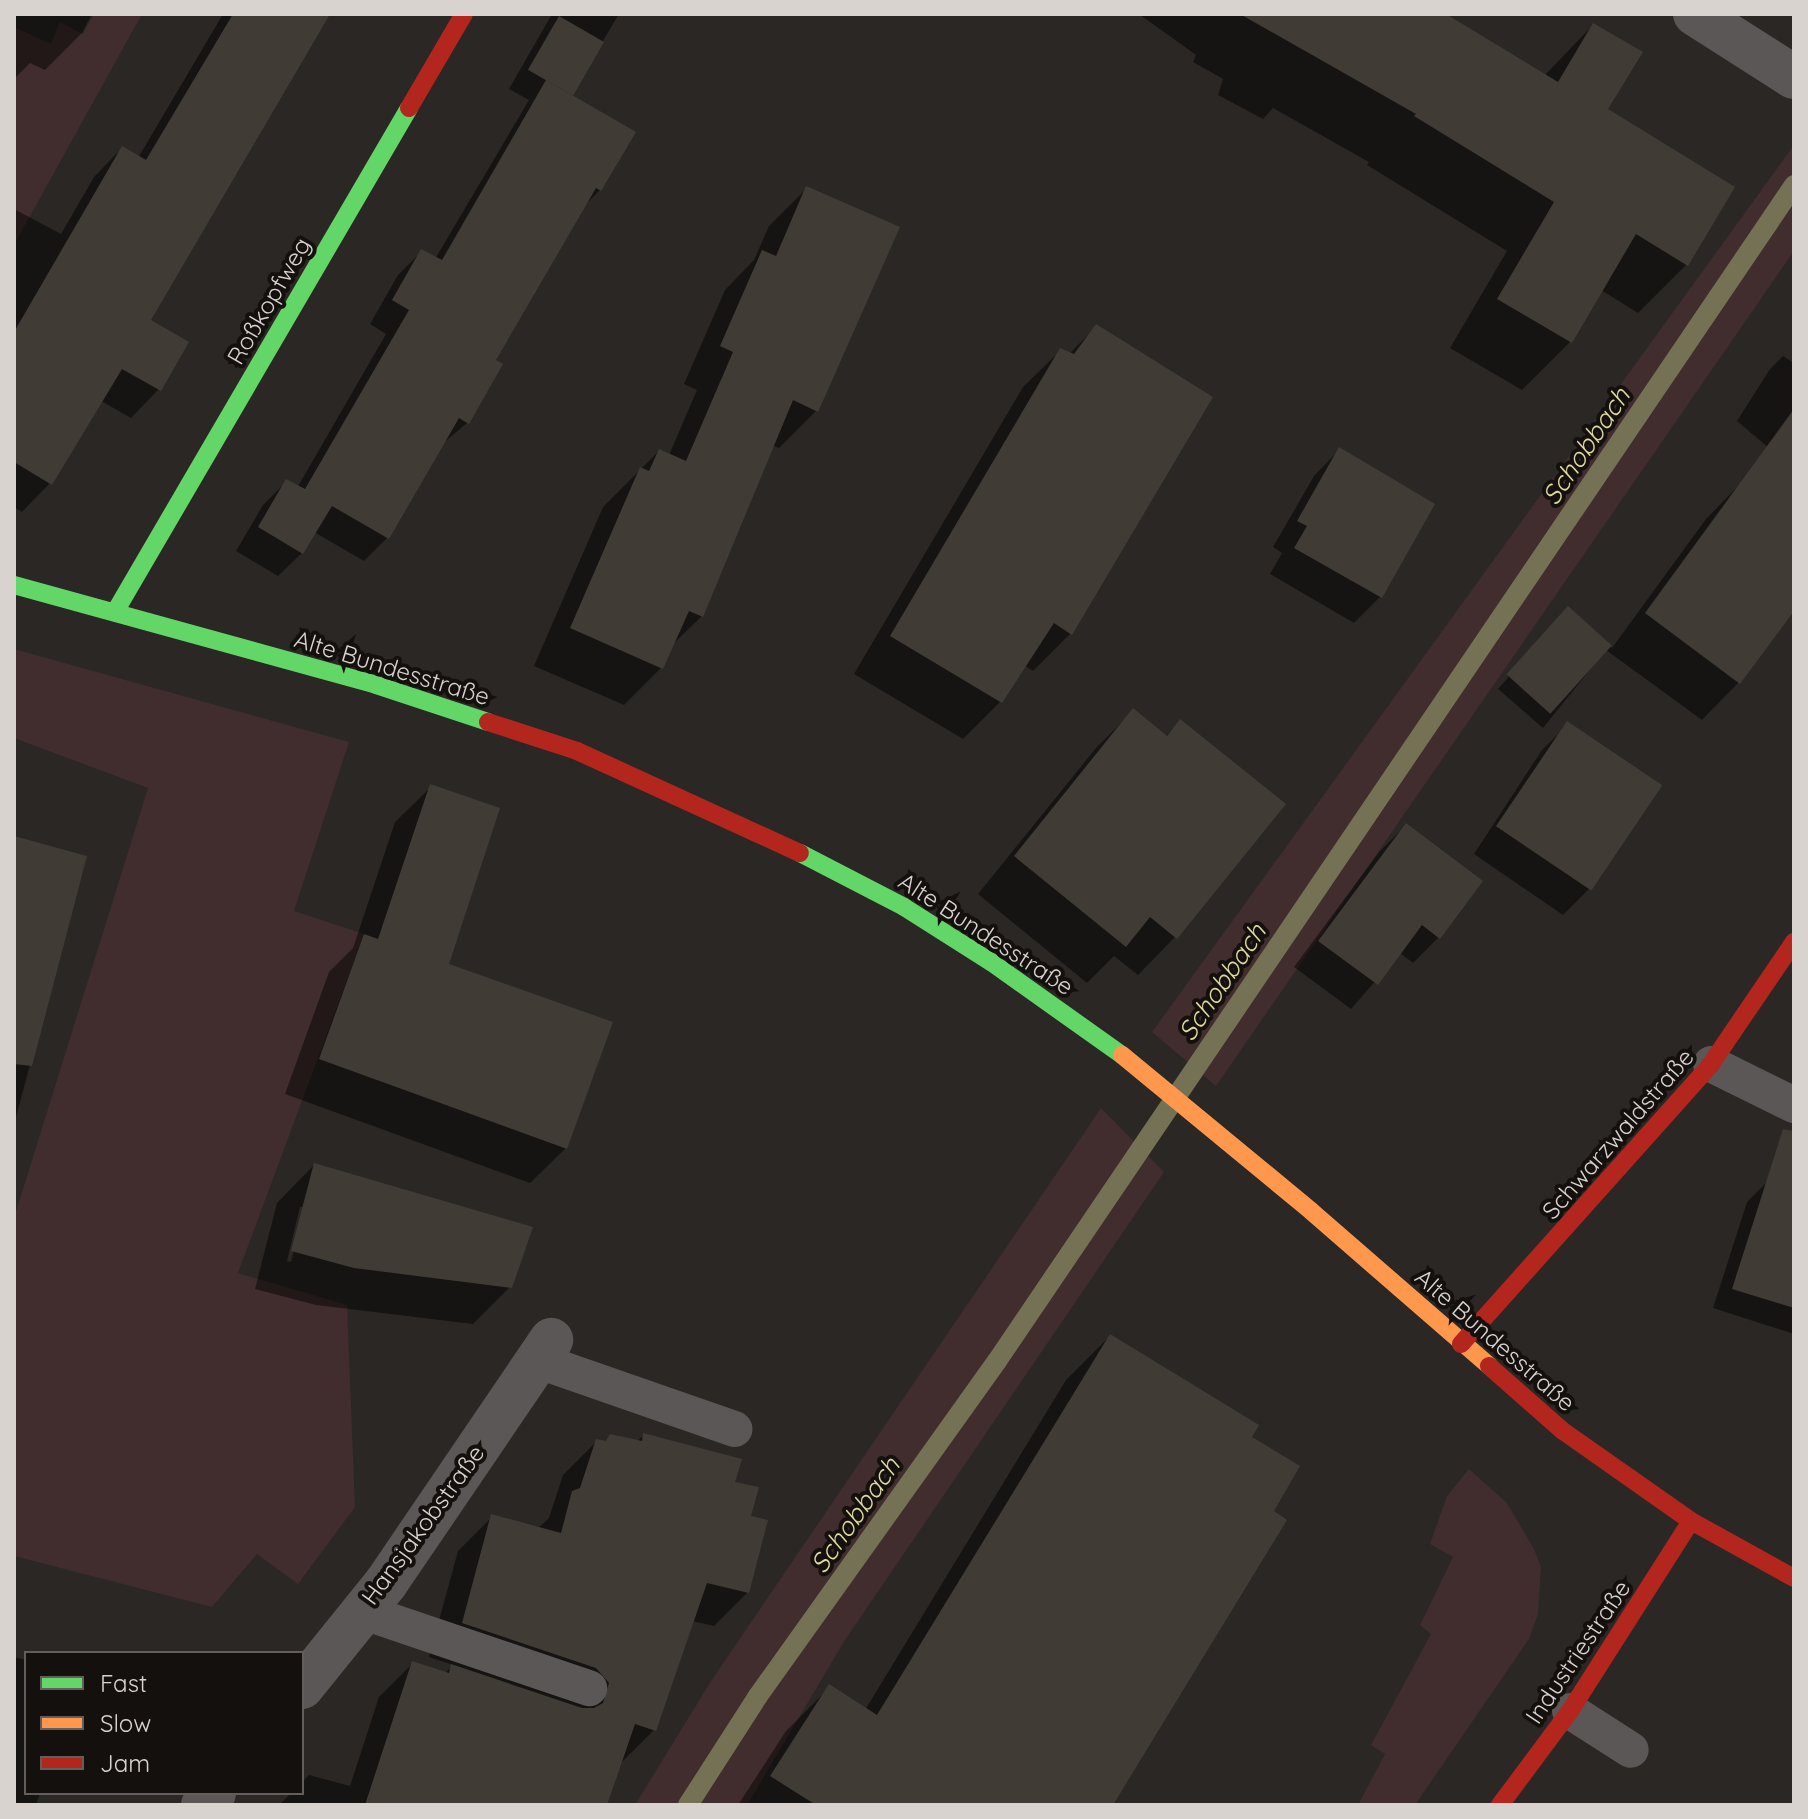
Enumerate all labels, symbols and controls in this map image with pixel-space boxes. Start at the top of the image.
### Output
street label: Roßkopfweg [221,233,317,369]
water label: Schobbach [1536,382,1636,510]
street label: Alte Bundesstraße [291,625,493,711]
street label: Alte Bundesstraße [893,867,1079,1001]
water label: Schobbach [1172,918,1272,1046]
street label: Schwarzwaldstraße [1536,1043,1700,1225]
street label: Alte Bundesstraße [1409,1263,1581,1417]
street label: Hansjakobstraße [355,1440,491,1610]
water label: Schobbach [804,1451,906,1579]
street label: Industriestraße [1519,1575,1637,1729]
legend [24,1651,304,1795]
text: Fast [100,1668,147,1698]
text: Slow [100,1708,151,1738]
text: Jam [100,1748,150,1778]

